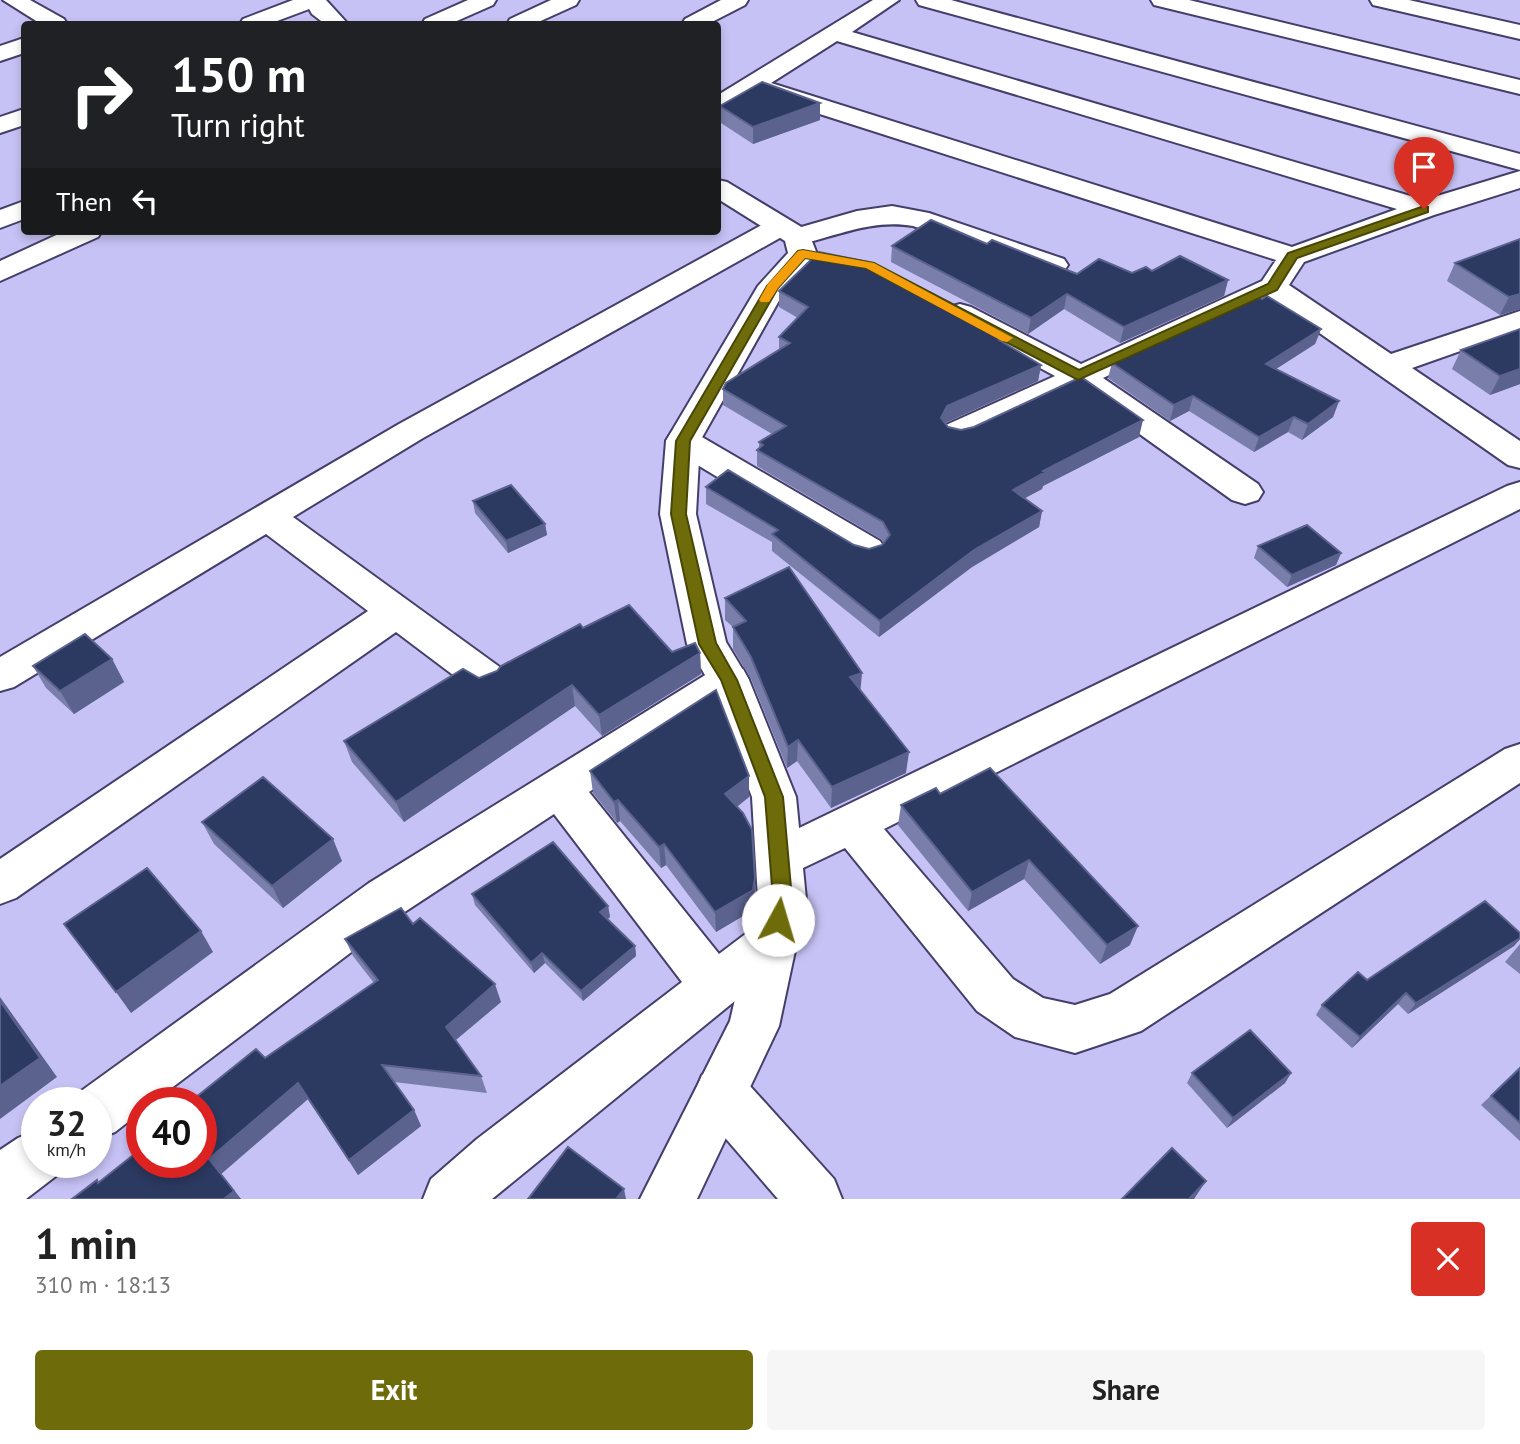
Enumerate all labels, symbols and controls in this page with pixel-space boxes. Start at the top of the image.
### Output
text: 150 m [171,42,306,106]
icon: right [56,49,147,140]
text: Turn right [171,104,305,146]
pin [1394,137,1454,209]
icon: arrive [1405,148,1443,186]
icon: left [126,182,164,220]
text: Then [56,185,112,218]
position arrow [741,883,815,957]
speed limit sign: 40 [126,1087,217,1178]
text: 32 [47,1100,86,1146]
text: km/h [47,1138,86,1161]
text: 1 min [35,1216,137,1271]
button: close [1411,1222,1485,1296]
text: 310 m · 18:13 [35,1270,171,1299]
button: Exit [35,1350,753,1430]
button: Share [767,1350,1485,1430]

